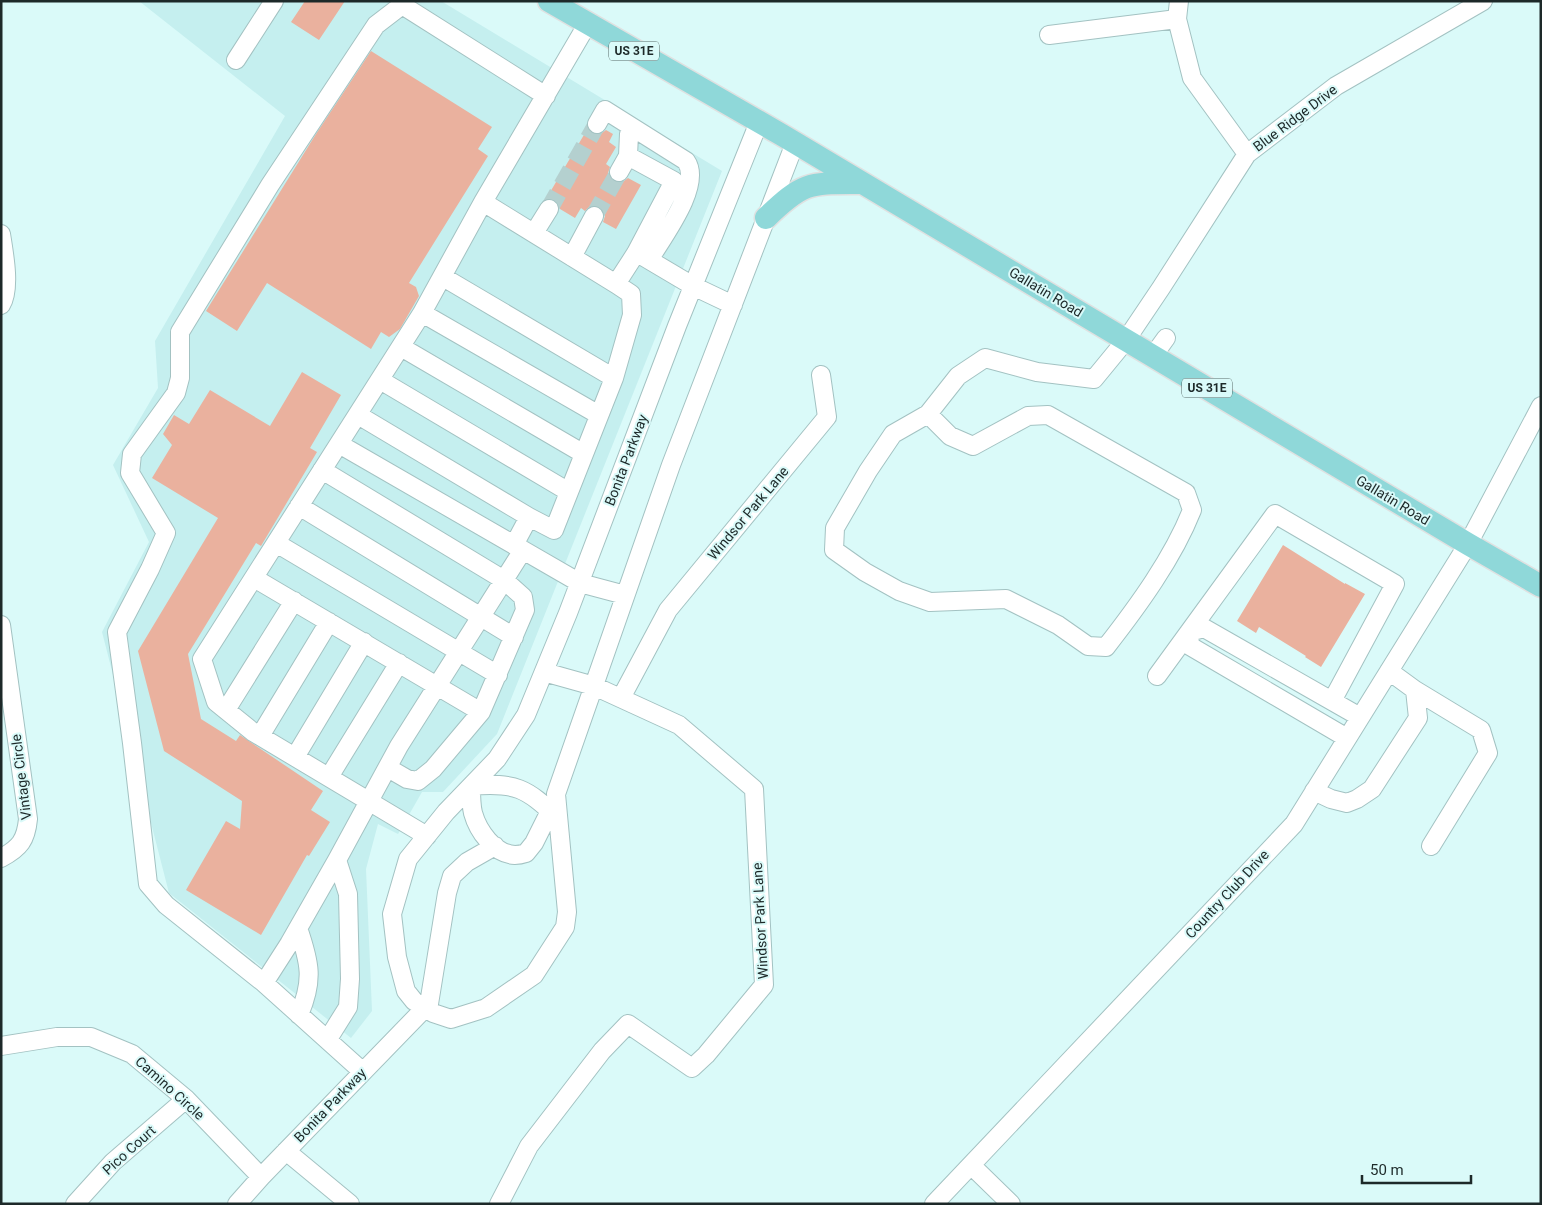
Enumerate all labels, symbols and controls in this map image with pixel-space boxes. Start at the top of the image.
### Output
road number: US 31E [609,41,659,60]
street label: Blue Ridge Drive [1250,81,1340,155]
street label: Gallatin Road [1006,264,1086,320]
road number: US 31E [1182,378,1232,398]
street label: Bonita Parkway [601,412,651,508]
street label: Windsor Park Lane [704,463,792,563]
street label: Gallatin Road [1353,472,1433,528]
street label: Vintage Circle [8,733,34,821]
street label: Country Club Drive [1182,846,1272,942]
street label: Windsor Park Lane [749,862,771,980]
street label: Camino Circle [132,1053,208,1123]
street label: Bonita Parkway [291,1065,369,1145]
street label: Pico Court [99,1122,159,1178]
scale bar [1362,1152,1471,1184]
text: 50 m [1370,1161,1404,1179]

